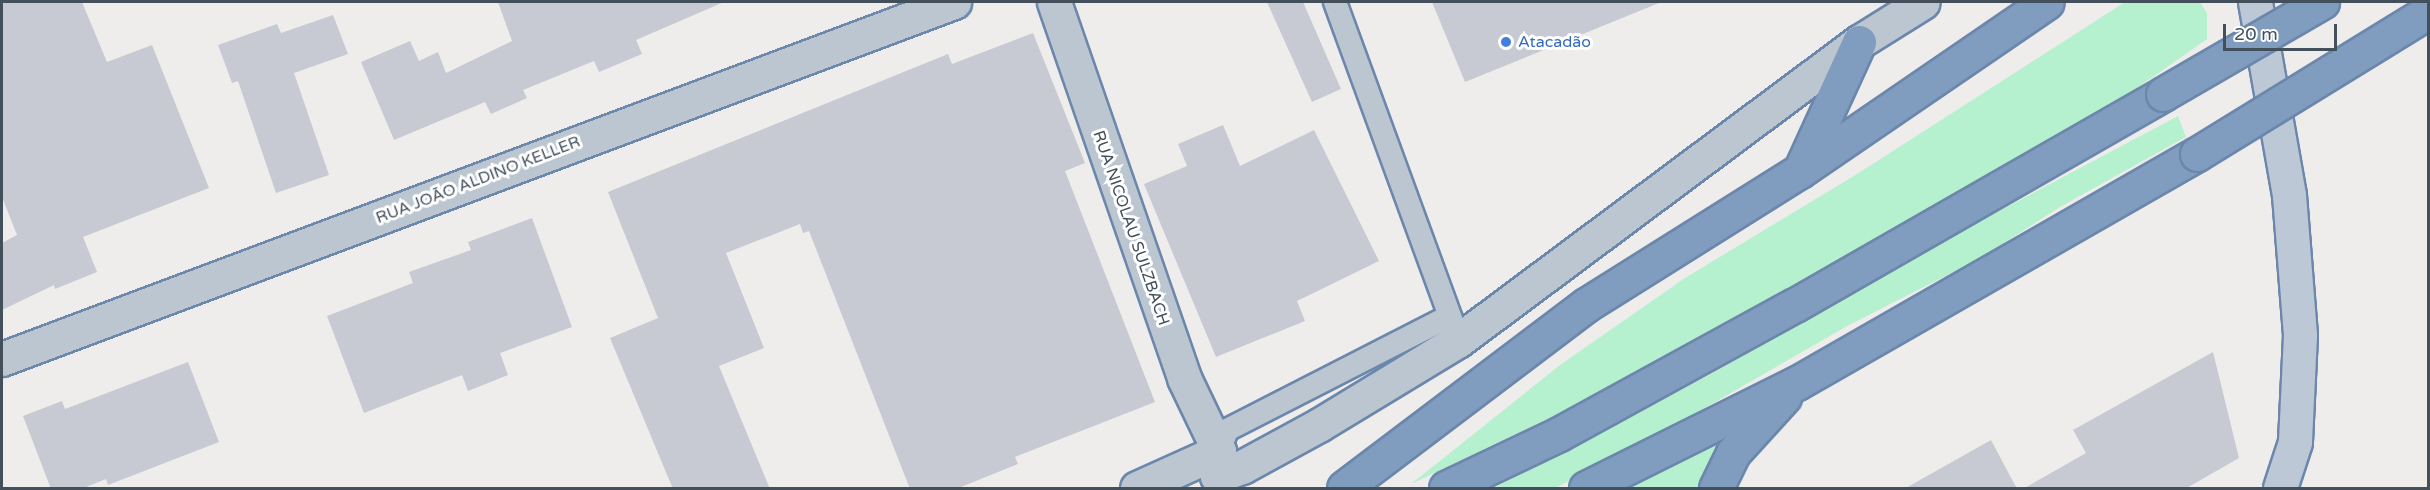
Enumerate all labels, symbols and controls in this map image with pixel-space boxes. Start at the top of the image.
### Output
scale bar [2226,12,2340,50]
text: 20 m [2234,23,2278,45]
place label: Atacadão [1518,32,1591,52]
marker: Atacadão [1499,35,1513,49]
street label: RUA NICOLAU SULZBACH [1089,128,1173,328]
street label: RUA JOÃO ALDINO KELLER [373,132,583,228]

